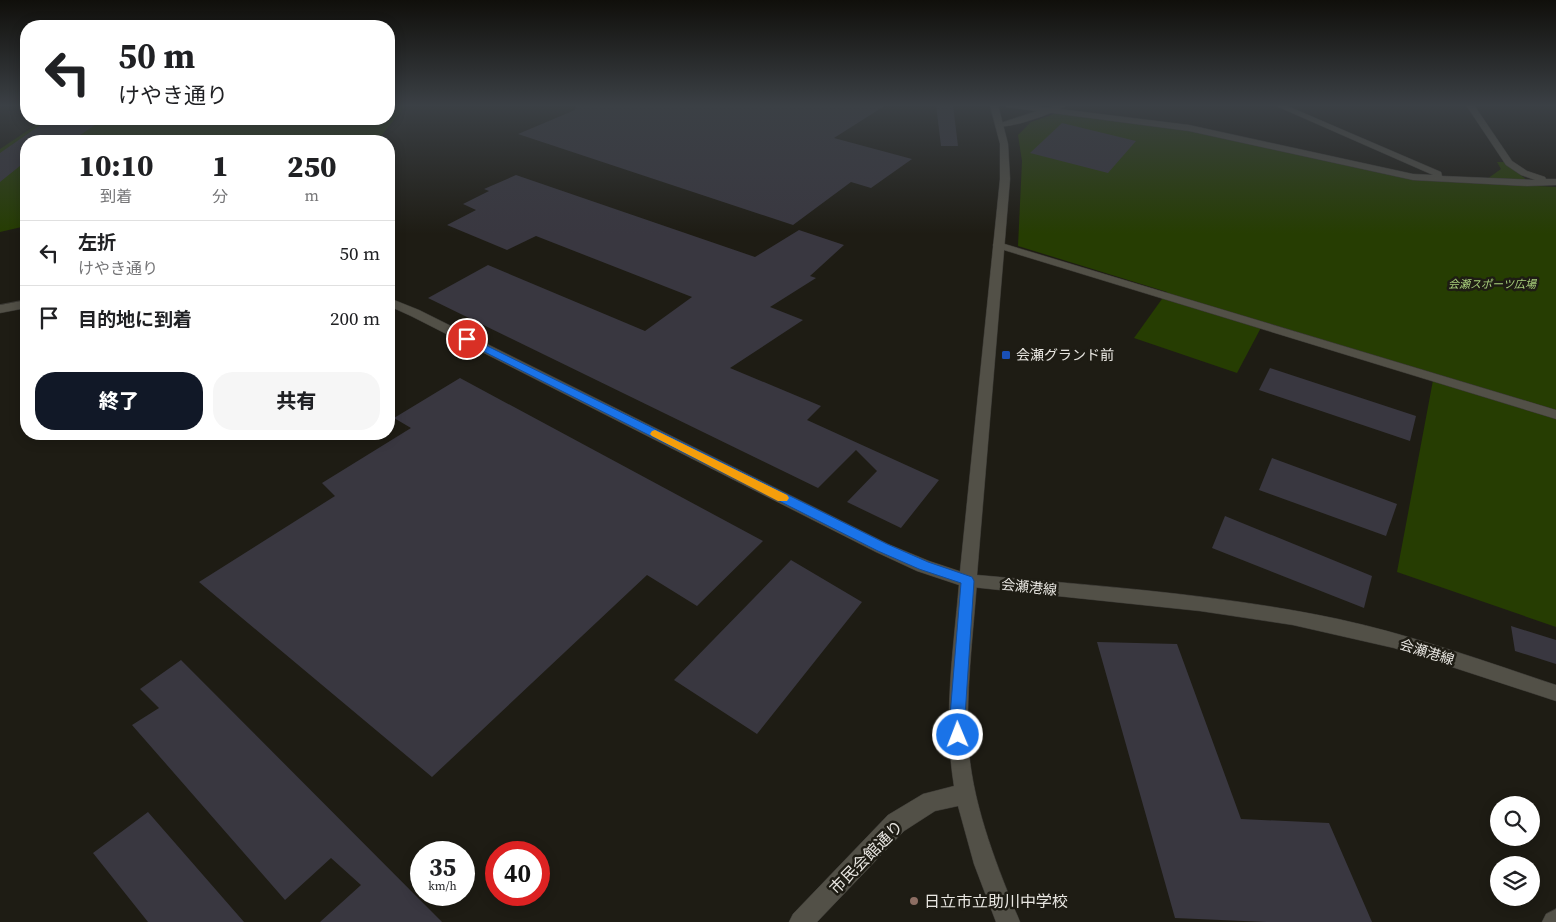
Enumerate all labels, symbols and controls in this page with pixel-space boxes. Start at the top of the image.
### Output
text: 50 m [118,32,195,80]
icon: left [35,40,100,105]
text: けやき通り [118,80,228,110]
text: 10:10 [78,145,154,186]
text: 1 [212,145,229,186]
text: 250 [287,146,337,187]
text: m [305,184,319,206]
text: 到着 [100,185,132,207]
text: 分 [212,185,228,207]
text: 左折 [78,229,116,255]
icon: left [35,239,63,267]
text: 50 m [339,240,380,266]
text: けやき通り [78,257,158,279]
park label: 会瀬スポーツ広場 [1448,277,1538,292]
icon: arrive [35,304,63,332]
text: 200 m [330,305,380,331]
text: 目的地に到着 [78,306,192,332]
pin [446,318,488,360]
icon: arrive [453,325,481,353]
place label: 会瀬グランド前 [1016,345,1114,365]
marker: 会瀬グランド前 [1000,349,1012,361]
button: 終了 [35,372,203,430]
button: 共有 [213,372,380,430]
street label: 会瀬港線 [1000,574,1058,600]
street label: 会瀬港線 [1397,634,1457,670]
position arrow [931,708,983,760]
map controls [1490,796,1540,906]
button: search [1490,796,1540,846]
street label: 市民会館通り [824,815,908,899]
speed limit sign: 40 [485,841,550,906]
text: 35 [429,850,456,884]
button: layers [1490,856,1540,906]
text: km/h [428,878,457,894]
place label: 日立市立助川中学校 [924,890,1068,912]
marker: 日立市立助川中学校 [908,895,920,907]

